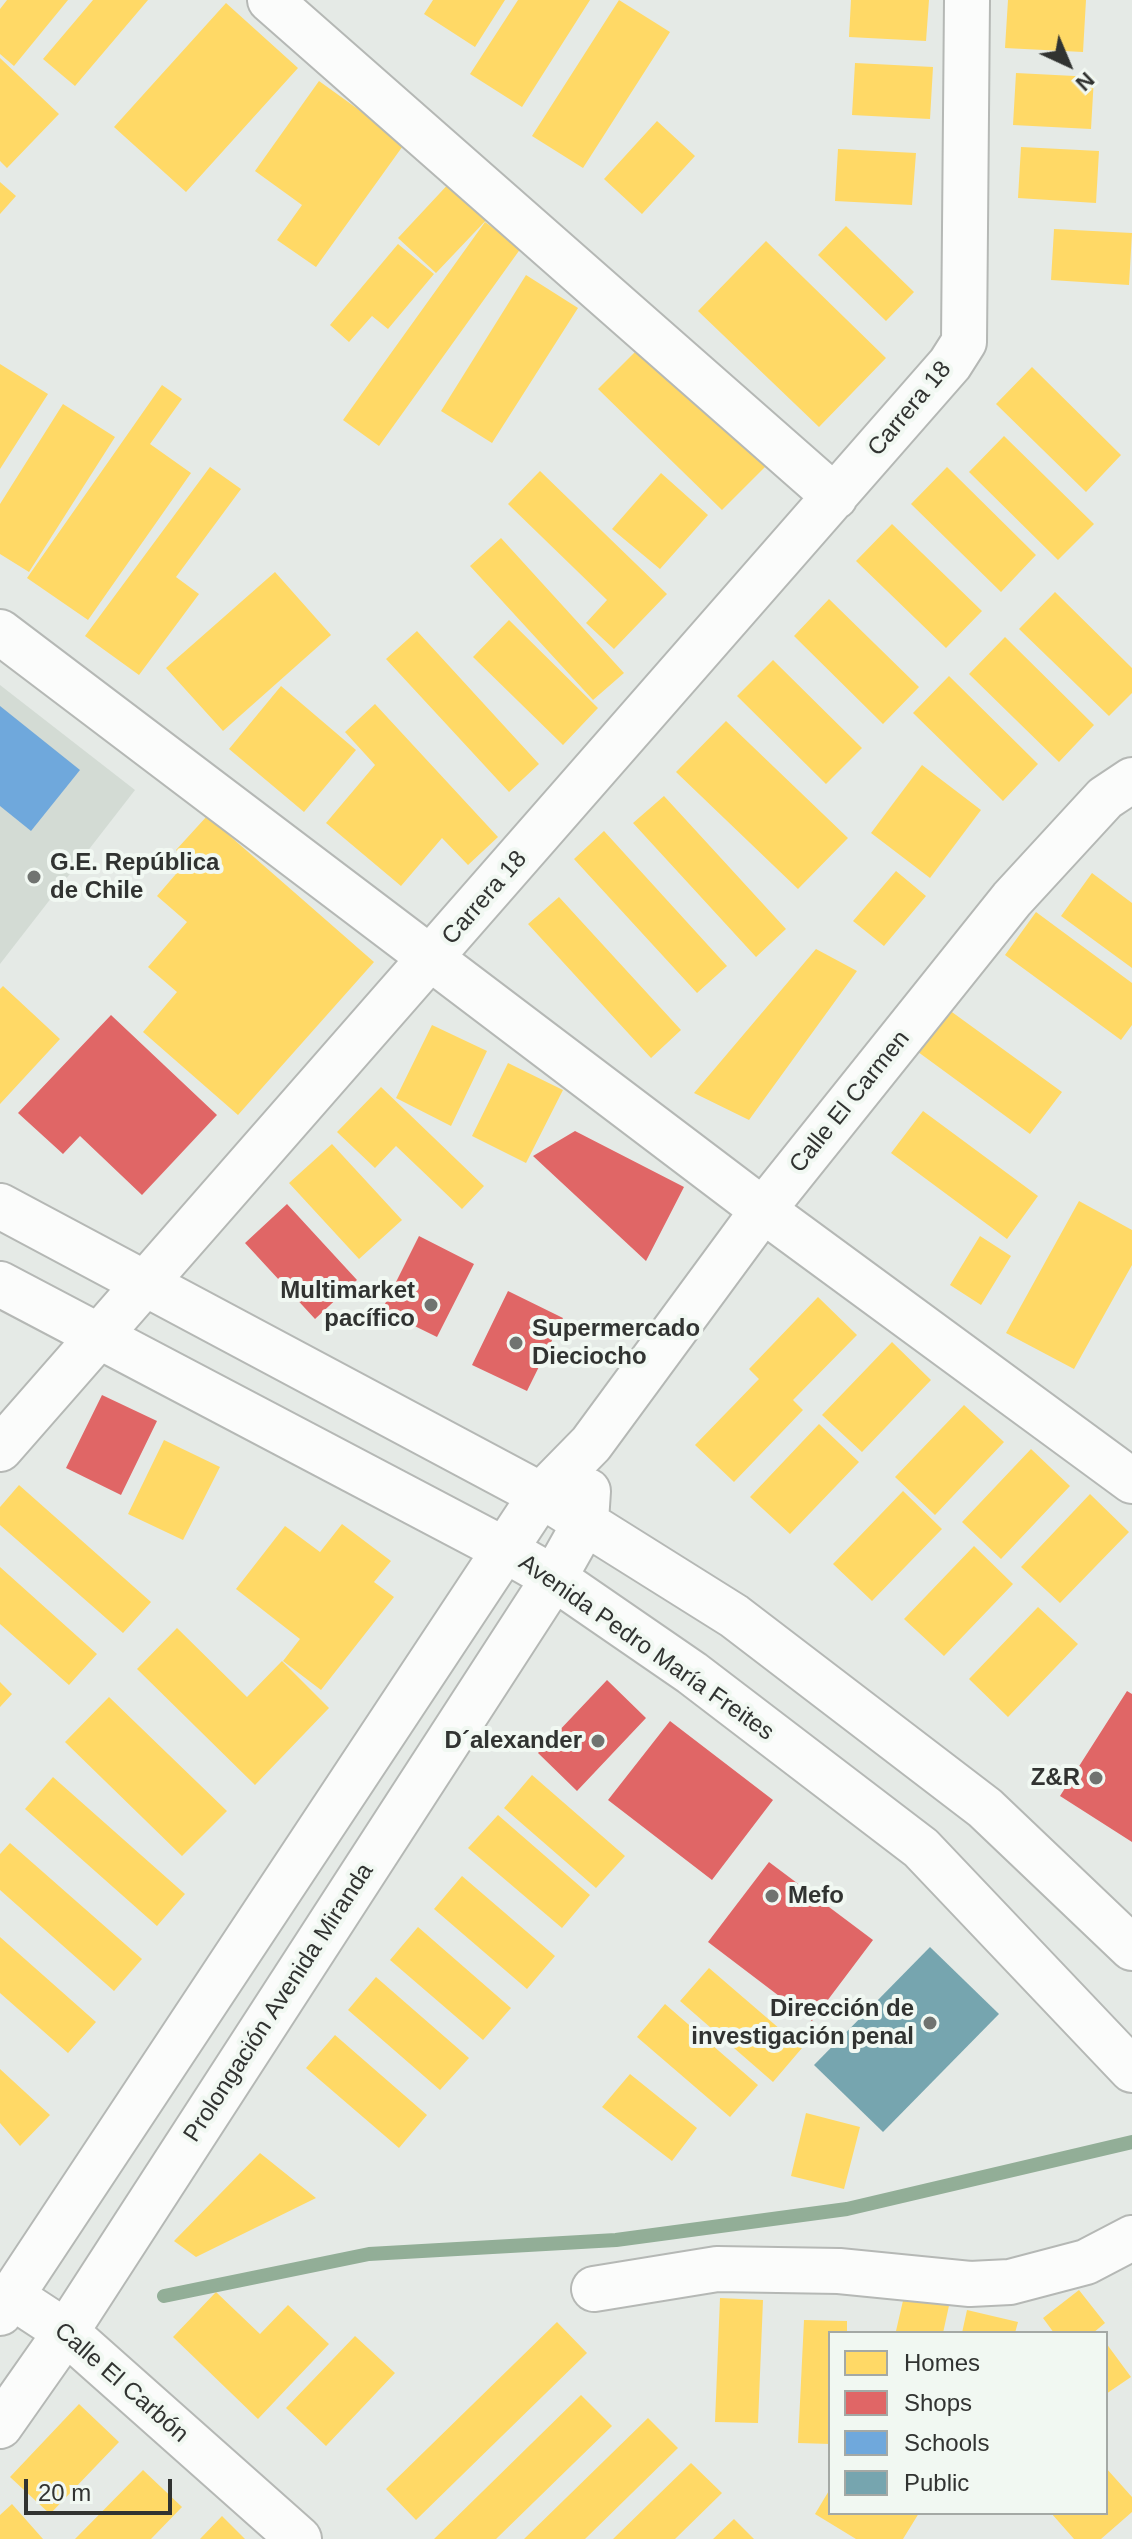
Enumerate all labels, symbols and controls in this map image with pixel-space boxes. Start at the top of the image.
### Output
north arrow [1028,24,1108,104]
text: N [1071,67,1099,96]
street label: Carrera 18 [862,356,958,462]
street label: Carrera 18 [437,845,533,951]
place label: G.E. República de Chile [50,849,219,905]
marker: G.E. República de Chile [25,868,43,886]
street label: Calle El Carmen [784,1025,916,1179]
place label: Multimarket pacífico [280,1277,415,1333]
marker: Multimarket pacífico [422,1296,440,1314]
place label: Supermercado Dieciocho [532,1315,700,1371]
marker: Supermercado Dieciocho [507,1334,525,1352]
street label: Avenida Pedro María Freites [513,1549,779,1747]
place label: D´alexander [445,1727,582,1755]
marker: D´alexander [589,1732,607,1750]
place label: Z&R [1031,1764,1080,1792]
marker: Z&R [1087,1769,1105,1787]
street label: Prolongación Avenida Miranda [178,1858,380,2148]
place label: Mefo [788,1882,844,1910]
marker: Mefo [763,1887,781,1905]
place label: Dirección de investigación penal [691,1995,914,2051]
marker: Dirección de investigación penal [921,2014,939,2032]
street label: Calle El Carbón [48,2317,194,2449]
legend [828,2331,1108,2515]
text: Homes [904,2349,980,2376]
text: Shops [904,2389,972,2416]
text: Schools [904,2429,989,2456]
scale bar [28,2463,176,2513]
text: Public [904,2469,969,2496]
text: 20 m [38,2479,91,2506]

